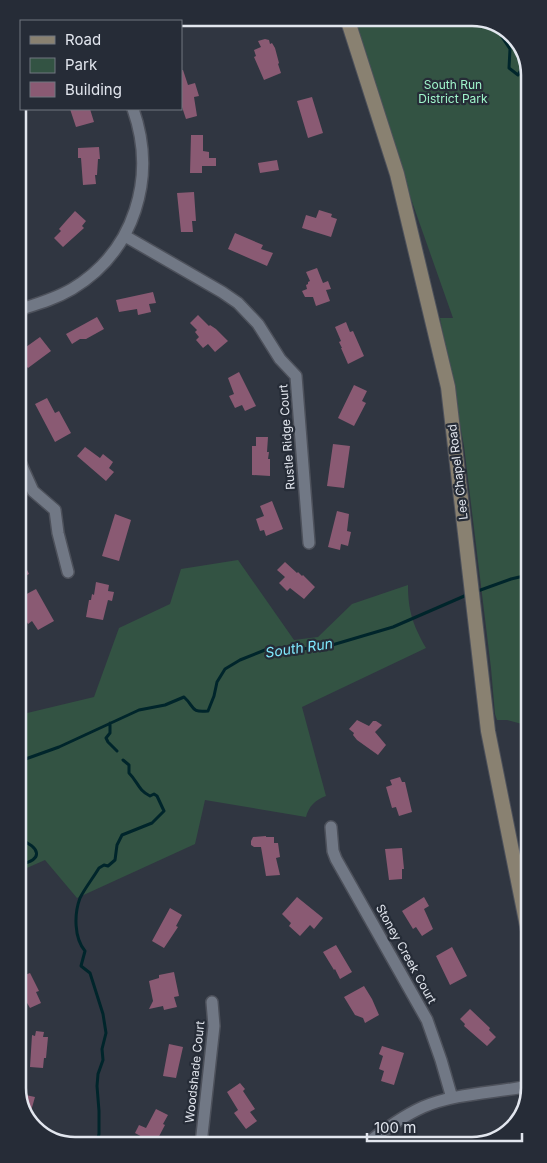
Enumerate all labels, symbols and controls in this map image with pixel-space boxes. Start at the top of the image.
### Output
legend [20,20,182,110]
text: Road [65,30,101,49]
text: Park [65,55,98,74]
park label: South Run District Park [418,77,488,106]
text: Building [65,80,122,99]
street label: Rustle Ridge Court [275,384,298,490]
street label: Lee Chapel Road [444,423,471,521]
water label: South Run [264,634,334,661]
street label: Stoney Creek Court [373,901,440,1006]
street label: Woodshade Court [182,1020,207,1124]
scale bar [367,1110,522,1142]
text: 100 m [374,1118,416,1137]

